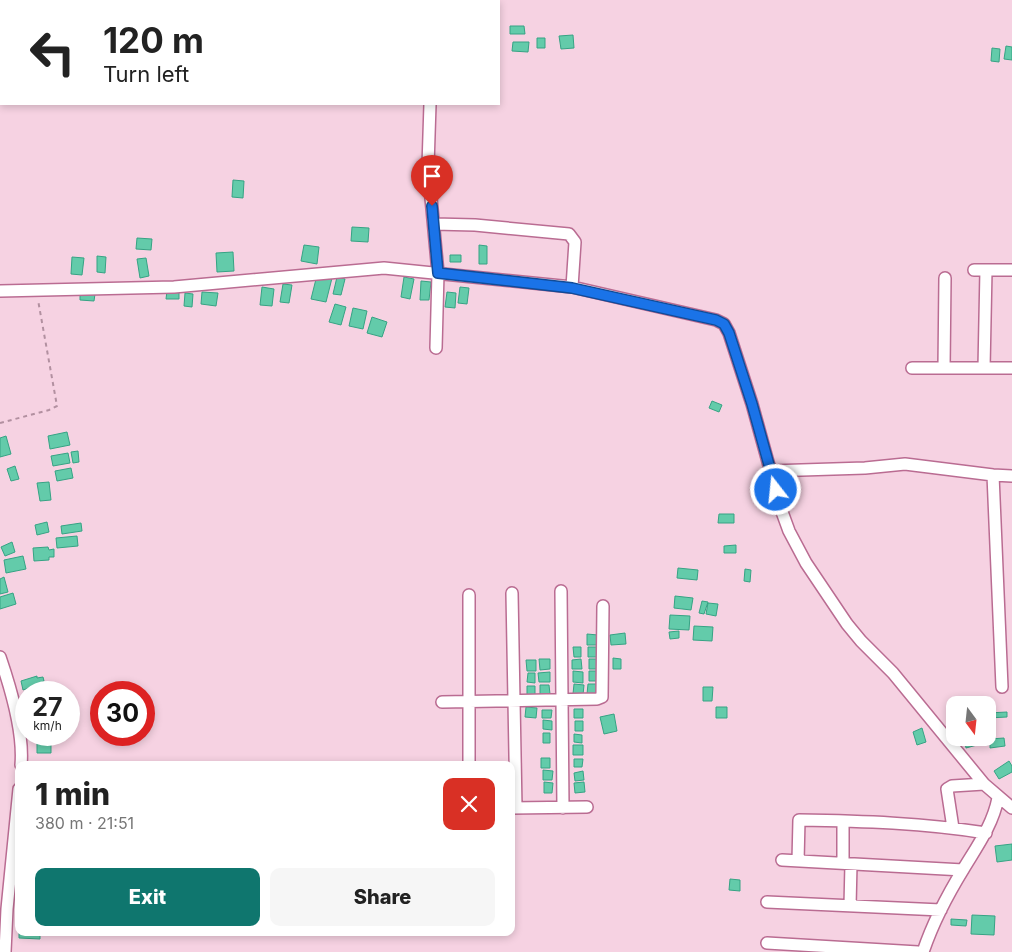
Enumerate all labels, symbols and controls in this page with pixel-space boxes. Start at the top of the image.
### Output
text: 120 m [103,19,204,61]
icon: left [20,20,85,85]
text: Turn left [103,61,189,87]
pin [411,155,453,206]
icon: arrive [418,162,446,190]
position arrow [749,463,801,515]
speed limit sign: 30 [90,681,155,746]
text: 27 [32,692,63,722]
north arrow [946,696,996,746]
map controls [946,696,996,746]
text: km/h [33,718,62,733]
text: 1 min [35,776,110,812]
button: close [443,778,495,830]
text: 380 m · 21:51 [35,813,134,833]
button: Exit [35,868,260,926]
button: Share [270,868,495,926]

